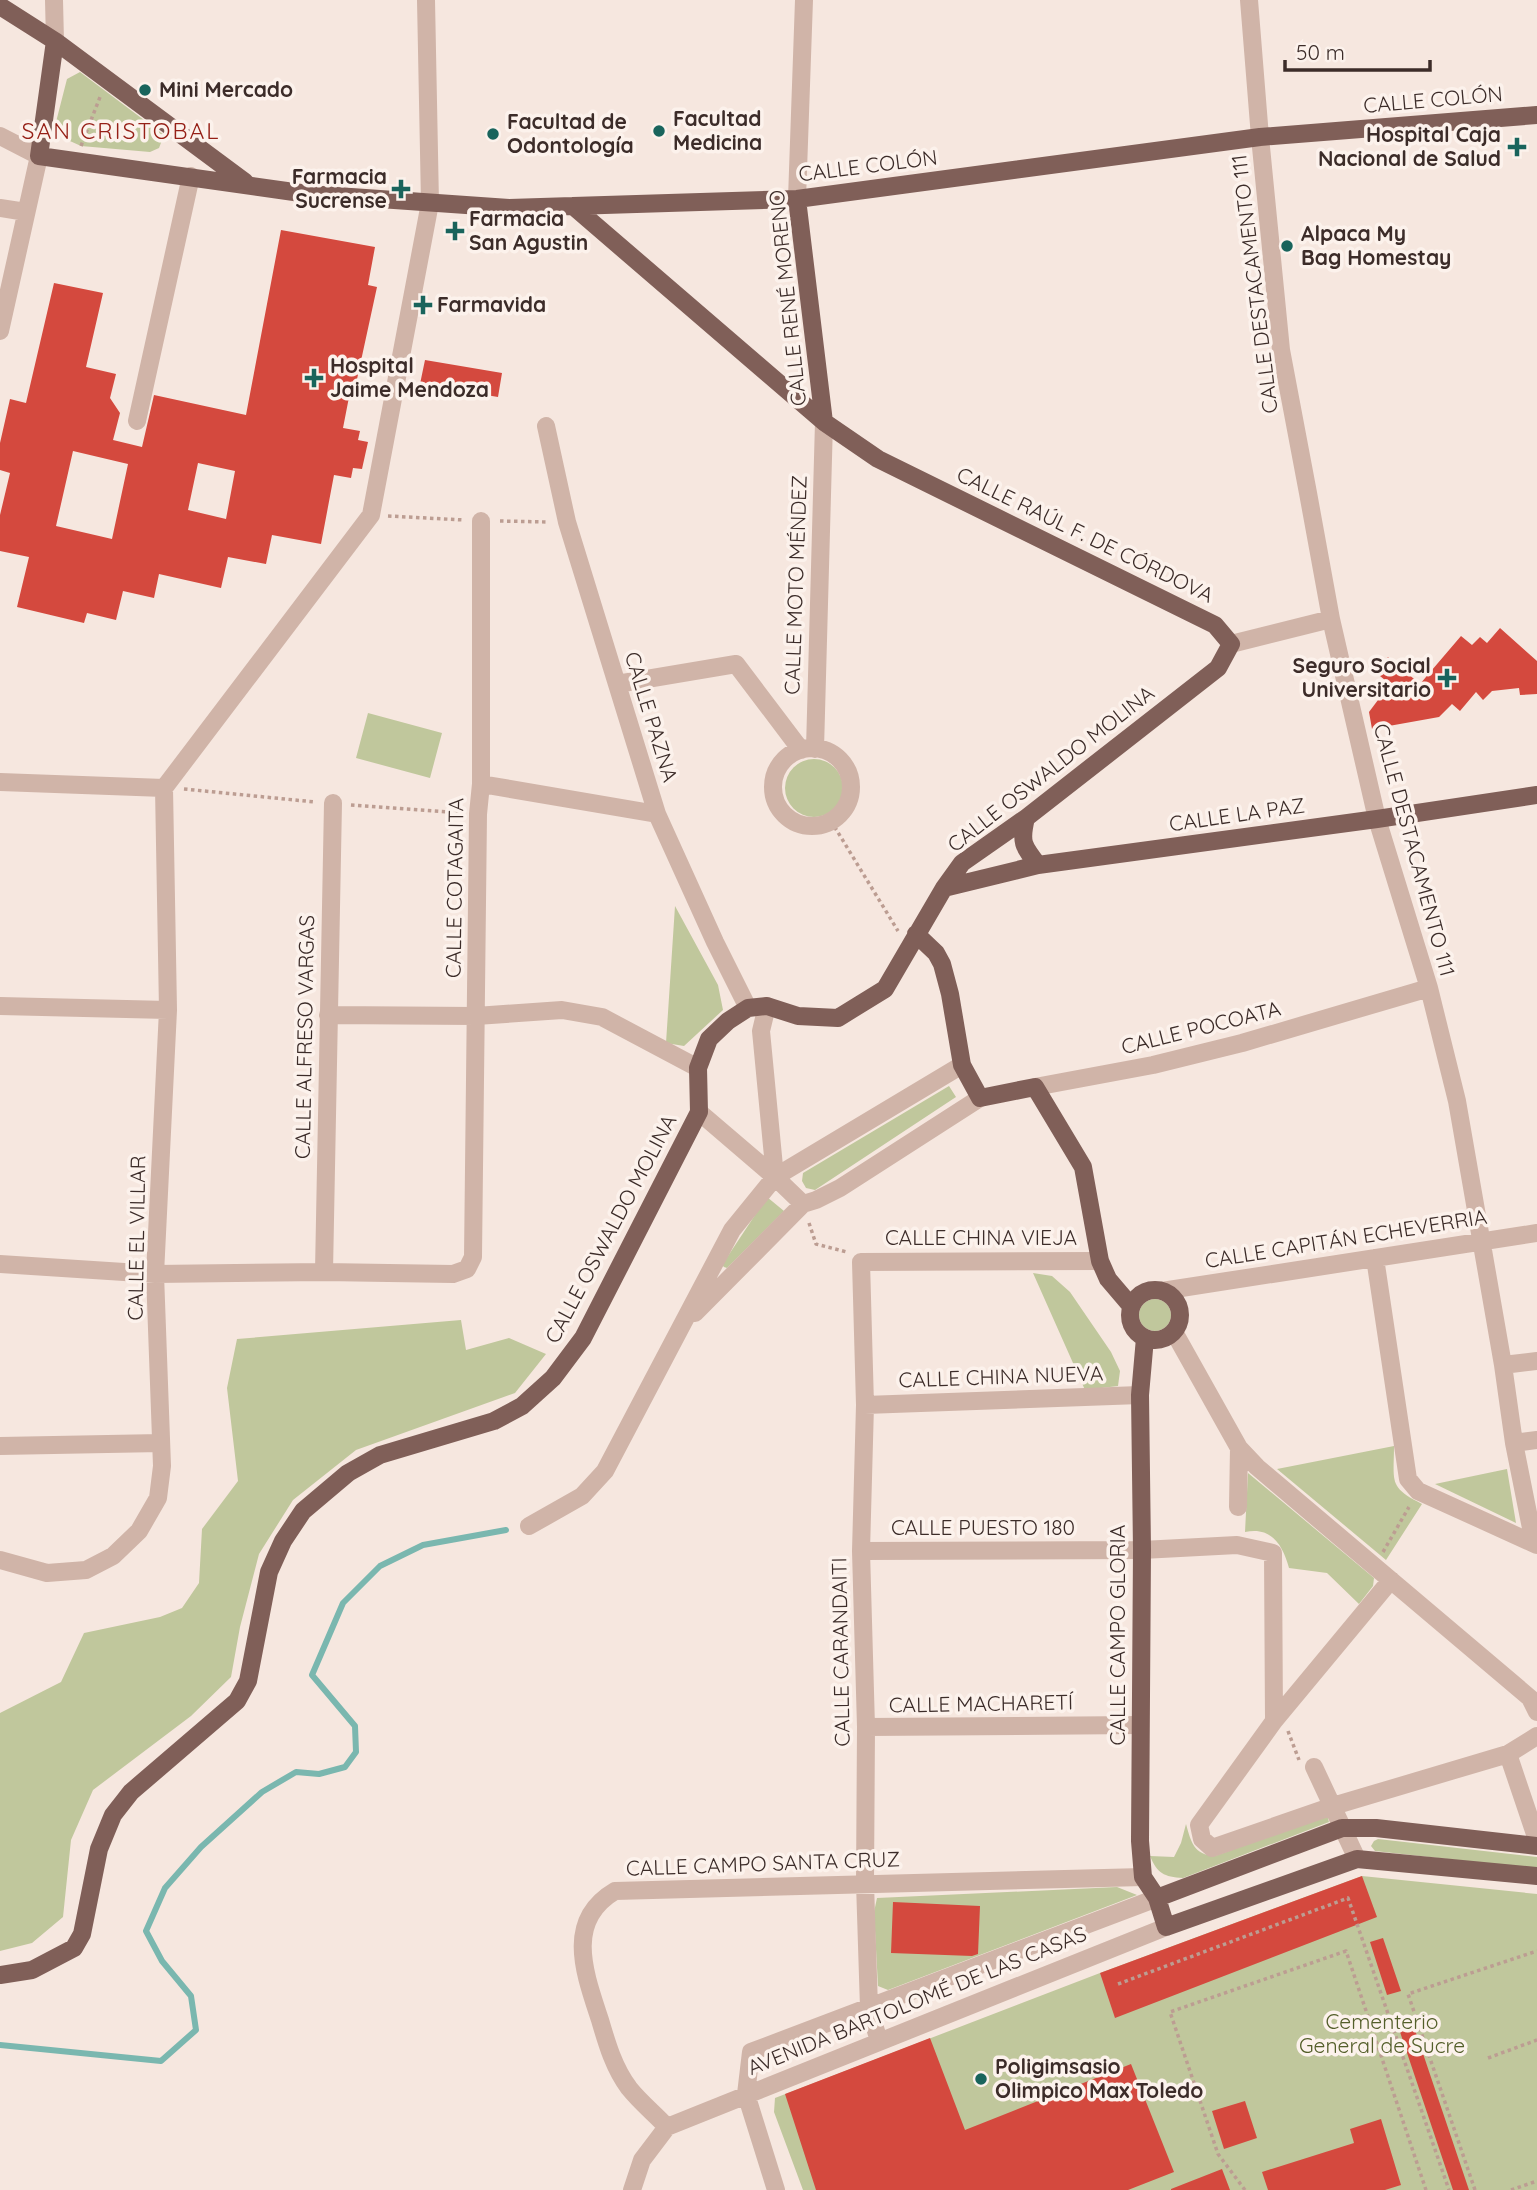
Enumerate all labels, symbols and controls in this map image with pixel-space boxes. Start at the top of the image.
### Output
scale bar [1285,28,1430,72]
text: 50 m [1296,39,1345,65]
place label: Mini Mercado [159,76,293,102]
street label: CALLE COLÓN [1362,80,1504,118]
marker: Mini Mercado [137,82,153,98]
place label: Facultad Medicina [673,105,762,155]
place label: Facultad de Odontología [507,108,634,158]
district label: SAN CRISTOBAL [21,116,221,145]
place label: Hospital Caja Nacional de Salud [1318,121,1501,171]
marker: Facultad Medicina [651,123,667,139]
marker: Facultad de Odontología [485,126,501,142]
marker: Hospital Caja Nacional de Salud [1507,137,1527,157]
street label: CALLE COLÓN [797,144,939,186]
street label: CALLE DESTACAMENTO 111 [1225,153,1283,415]
place label: Farmacia Sucrense [292,163,387,213]
marker: Farmacia Sucrense [393,181,409,197]
street label: CALLE RENÉ MORENO [763,189,811,407]
place label: Farmacia San Agustin [469,205,588,255]
place label: Alpaca My Bag Homestay [1301,220,1451,270]
marker: Farmacia San Agustin [447,223,463,239]
marker: Alpaca My Bag Homestay [1279,238,1295,254]
place label: Farmavida [437,291,546,317]
marker: Farmavida [415,297,431,313]
place label: Hospital Jaime Mendoza [330,352,489,402]
marker: Hospital Jaime Mendoza [304,368,324,388]
street label: CALLE RAÚL F. DE CÓRDOVA [953,461,1218,608]
street label: CALLE MOTO MÉNDEZ [778,475,812,695]
street label: CALLE PAZNA [620,648,684,785]
place label: Seguro Social Universitario [1293,652,1431,702]
marker: Seguro Social Universitario [1437,668,1457,688]
street label: CALLE OSWALDO MOLINA [942,679,1159,857]
street label: CALLE DESTACAMENTO 111 [1369,721,1461,979]
street label: CALLE LA PAZ [1167,792,1306,836]
street label: CALLE COTAGAITA [439,798,469,978]
street label: CALLE ALFRESO VARGAS [289,915,319,1159]
street label: CALLE POCOATA [1118,995,1283,1059]
street label: CALLE OSWALDO MOLINA [539,1110,682,1347]
street label: CALLE EL VILLAR [122,1155,150,1321]
street label: CALLE CAPITÁN ECHEVERRIA [1203,1203,1489,1273]
street label: CALLE CHINA VIEJA [885,1224,1077,1250]
street label: CALLE CHINA NUEVA [898,1359,1104,1393]
street label: CALLE PUESTO 180 [891,1514,1075,1540]
street label: CALLE CAMPO GLORIA [1104,1525,1130,1745]
street label: CALLE CARANDAITI [825,1557,855,1747]
street label: CALLE MACHARETÍ [889,1688,1074,1718]
street label: CALLE CAMPO SANTA CRUZ [626,1845,900,1881]
street label: AVENIDA BARTOLOMÉ DE LAS CASAS [743,1920,1090,2080]
park label: Cementerio General de Sucre [1299,2008,1465,2058]
place label: Poligimsasio Olimpico Max Toledo [995,2053,1203,2103]
marker: Poligimsasio Olimpico Max Toledo [973,2071,989,2087]

